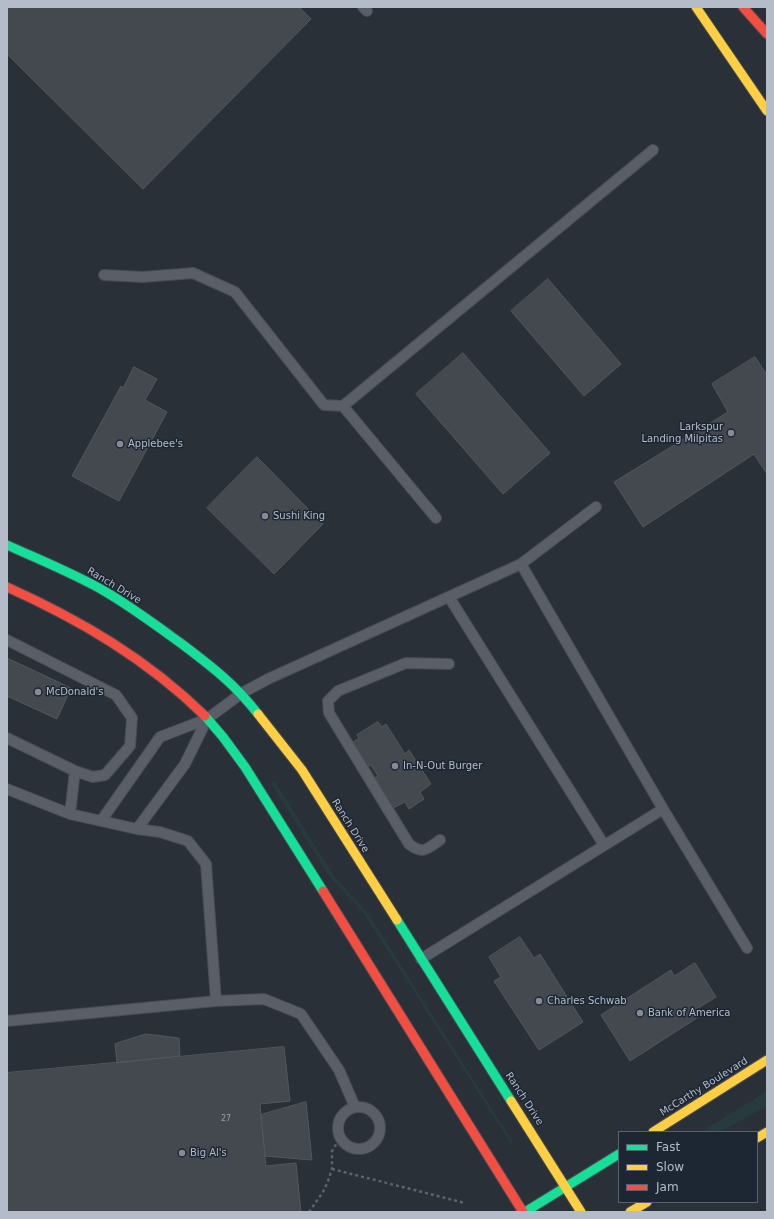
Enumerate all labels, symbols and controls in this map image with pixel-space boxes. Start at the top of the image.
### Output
place label: Larkspur Landing Milpitas [641,421,723,444]
marker: Larkspur Landing Milpitas [726,428,736,438]
place label: Applebee's [128,438,183,450]
marker: Applebee's [115,439,125,449]
place label: Sushi King [273,510,325,522]
marker: Sushi King [260,511,270,521]
street label: Ranch Drive [85,565,143,607]
place label: McDonald's [46,686,103,698]
marker: McDonald's [33,687,43,697]
place label: In-N-Out Burger [403,760,482,772]
marker: In-N-Out Burger [390,761,400,771]
street label: Ranch Drive [329,797,371,855]
place label: Charles Schwab [547,995,627,1007]
marker: Charles Schwab [534,996,544,1006]
place label: Bank of America [648,1007,730,1019]
marker: Bank of America [635,1008,645,1018]
street label: McCarthy Boulevard [658,1055,750,1119]
street label: Ranch Drive [502,1070,546,1128]
house number: 27 [221,1114,231,1124]
legend [618,1131,758,1203]
text: Fast [656,1140,680,1154]
place label: Big Al's [190,1147,227,1159]
marker: Big Al's [177,1148,187,1158]
text: Slow [656,1160,684,1174]
text: Jam [656,1180,679,1194]

